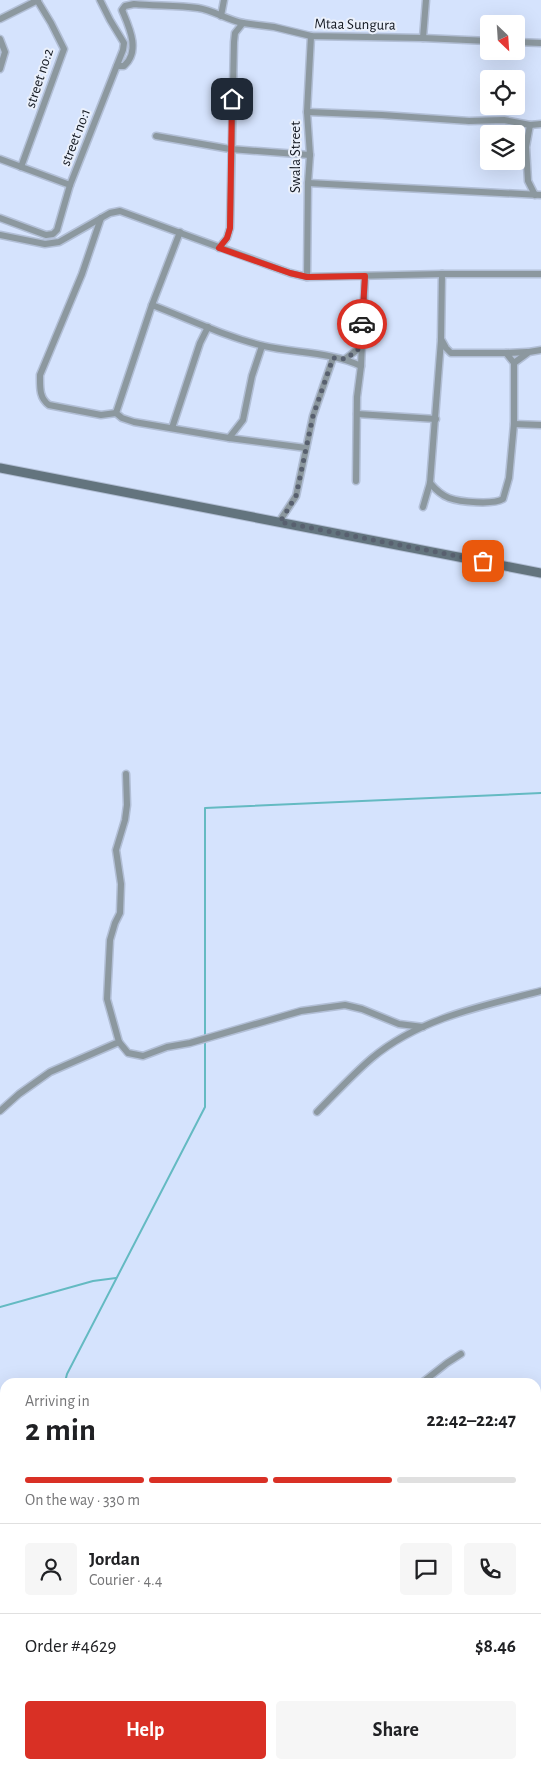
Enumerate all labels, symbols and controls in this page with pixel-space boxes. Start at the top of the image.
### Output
north arrow [480,15,525,60]
map controls [480,15,525,170]
street label: Mtaa Sungura [314,16,396,33]
street label: street no:2 [23,46,56,110]
button: locate [480,70,525,115]
pin [211,78,253,120]
icon: home [218,85,246,113]
street label: street no:1 [58,106,93,168]
street label: Swala Street [288,121,303,193]
button: layers [480,125,525,170]
courier [337,299,387,349]
icon: car [348,310,376,338]
pin [462,540,504,582]
icon: bag [469,547,497,575]
text: Arriving in [25,1393,90,1409]
text: 22:42–22:47 [426,1411,516,1430]
text: 2 min [25,1414,96,1446]
text: On the way · 330 m [25,1492,140,1508]
button: person [25,1543,77,1595]
button: chat [400,1543,452,1595]
button: phone [464,1543,516,1595]
text: Jordan [89,1550,140,1569]
text: Courier · 4.4 [89,1572,162,1588]
text: Order #4629 [25,1637,117,1656]
text: $8.46 [475,1637,516,1656]
button: Help [25,1701,266,1759]
button: Share [276,1701,516,1759]

